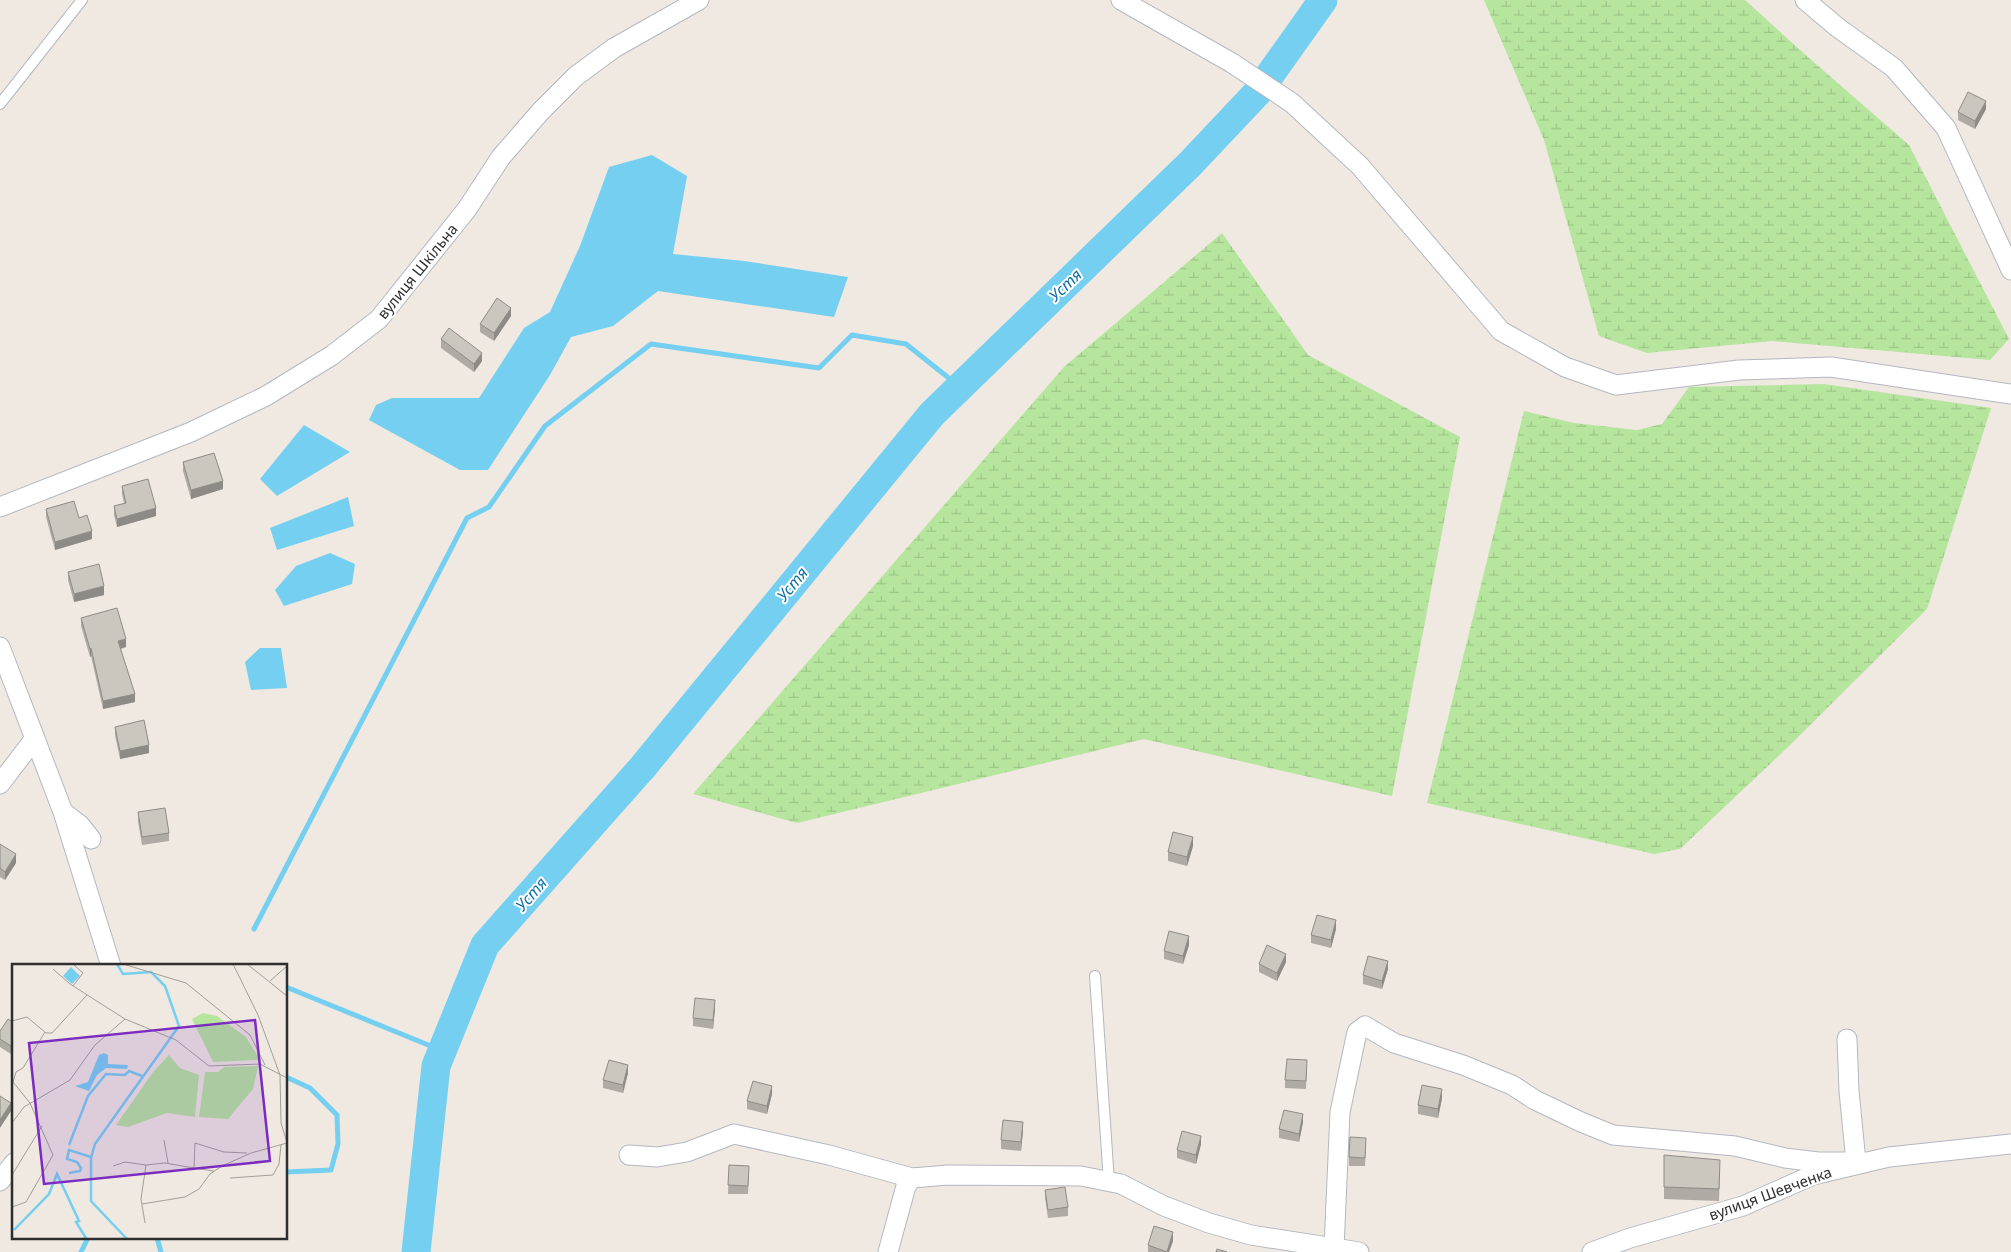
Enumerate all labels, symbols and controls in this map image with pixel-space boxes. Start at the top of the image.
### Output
street label: вулиця Шкільна [372,219,462,323]
water label: Устя [1044,264,1086,306]
water label: Устя [772,562,812,606]
water label: Устя [510,872,552,916]
inset map [12,964,288,1240]
street label: вулиця Шевченка [1706,1161,1834,1225]

